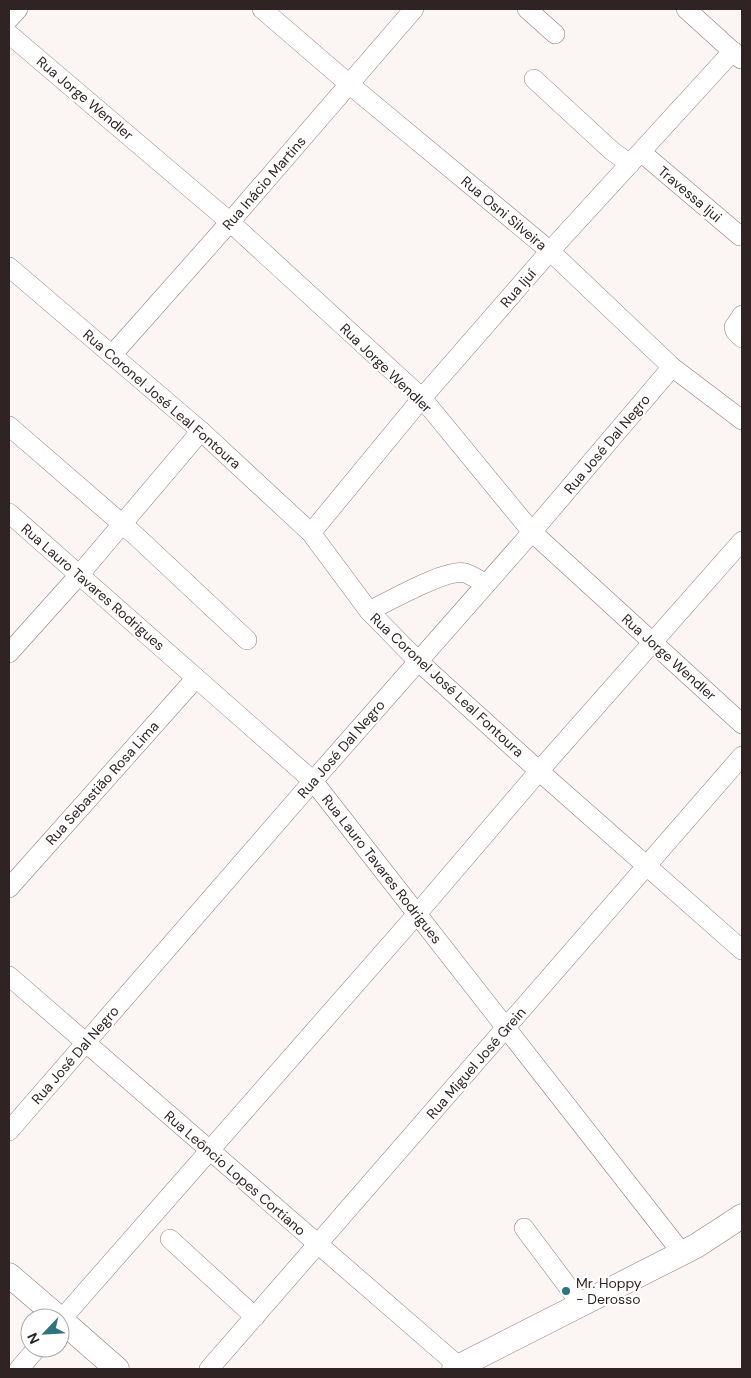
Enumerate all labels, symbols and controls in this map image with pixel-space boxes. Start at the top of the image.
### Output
street label: Rua Jorge Wendler [33,52,137,144]
street label: Rua Inácio Martins [218,132,310,234]
street label: Travessa Ijui [654,162,726,226]
street label: Rua Osni Silveira [457,172,551,254]
street label: Rua Ijuí [496,264,540,311]
street label: Rua Jorge Wendler [336,319,436,417]
street label: Rua Coronel José Leal Fontoura [79,325,245,473]
street label: Rua José Dal Negro [560,391,654,497]
street label: Rua Lauro Tavares Rodrigues [18,520,168,654]
street label: Rua Coronel José Leal Fontoura [366,609,528,761]
street label: Rua Jorge Wendler [618,610,720,704]
street label: Rua José Dal Negro [293,696,389,802]
street label: Rua Sebastião Rosa Lima [42,717,162,849]
street label: Rua Lauro Tavares Rodrigues [318,791,446,947]
street label: Rua José Dal Negro [27,1002,123,1108]
street label: Rua Miguel José Grein [423,1003,529,1123]
street label: Rua Leôncio Lopes Cortiano [161,1107,309,1239]
place label: Mr. Hoppy - Derosso [576,1274,642,1308]
marker: Mr. Hoppy - Derosso [560,1285,572,1297]
north arrow [20,1308,70,1358]
text: N [23,1330,44,1347]

